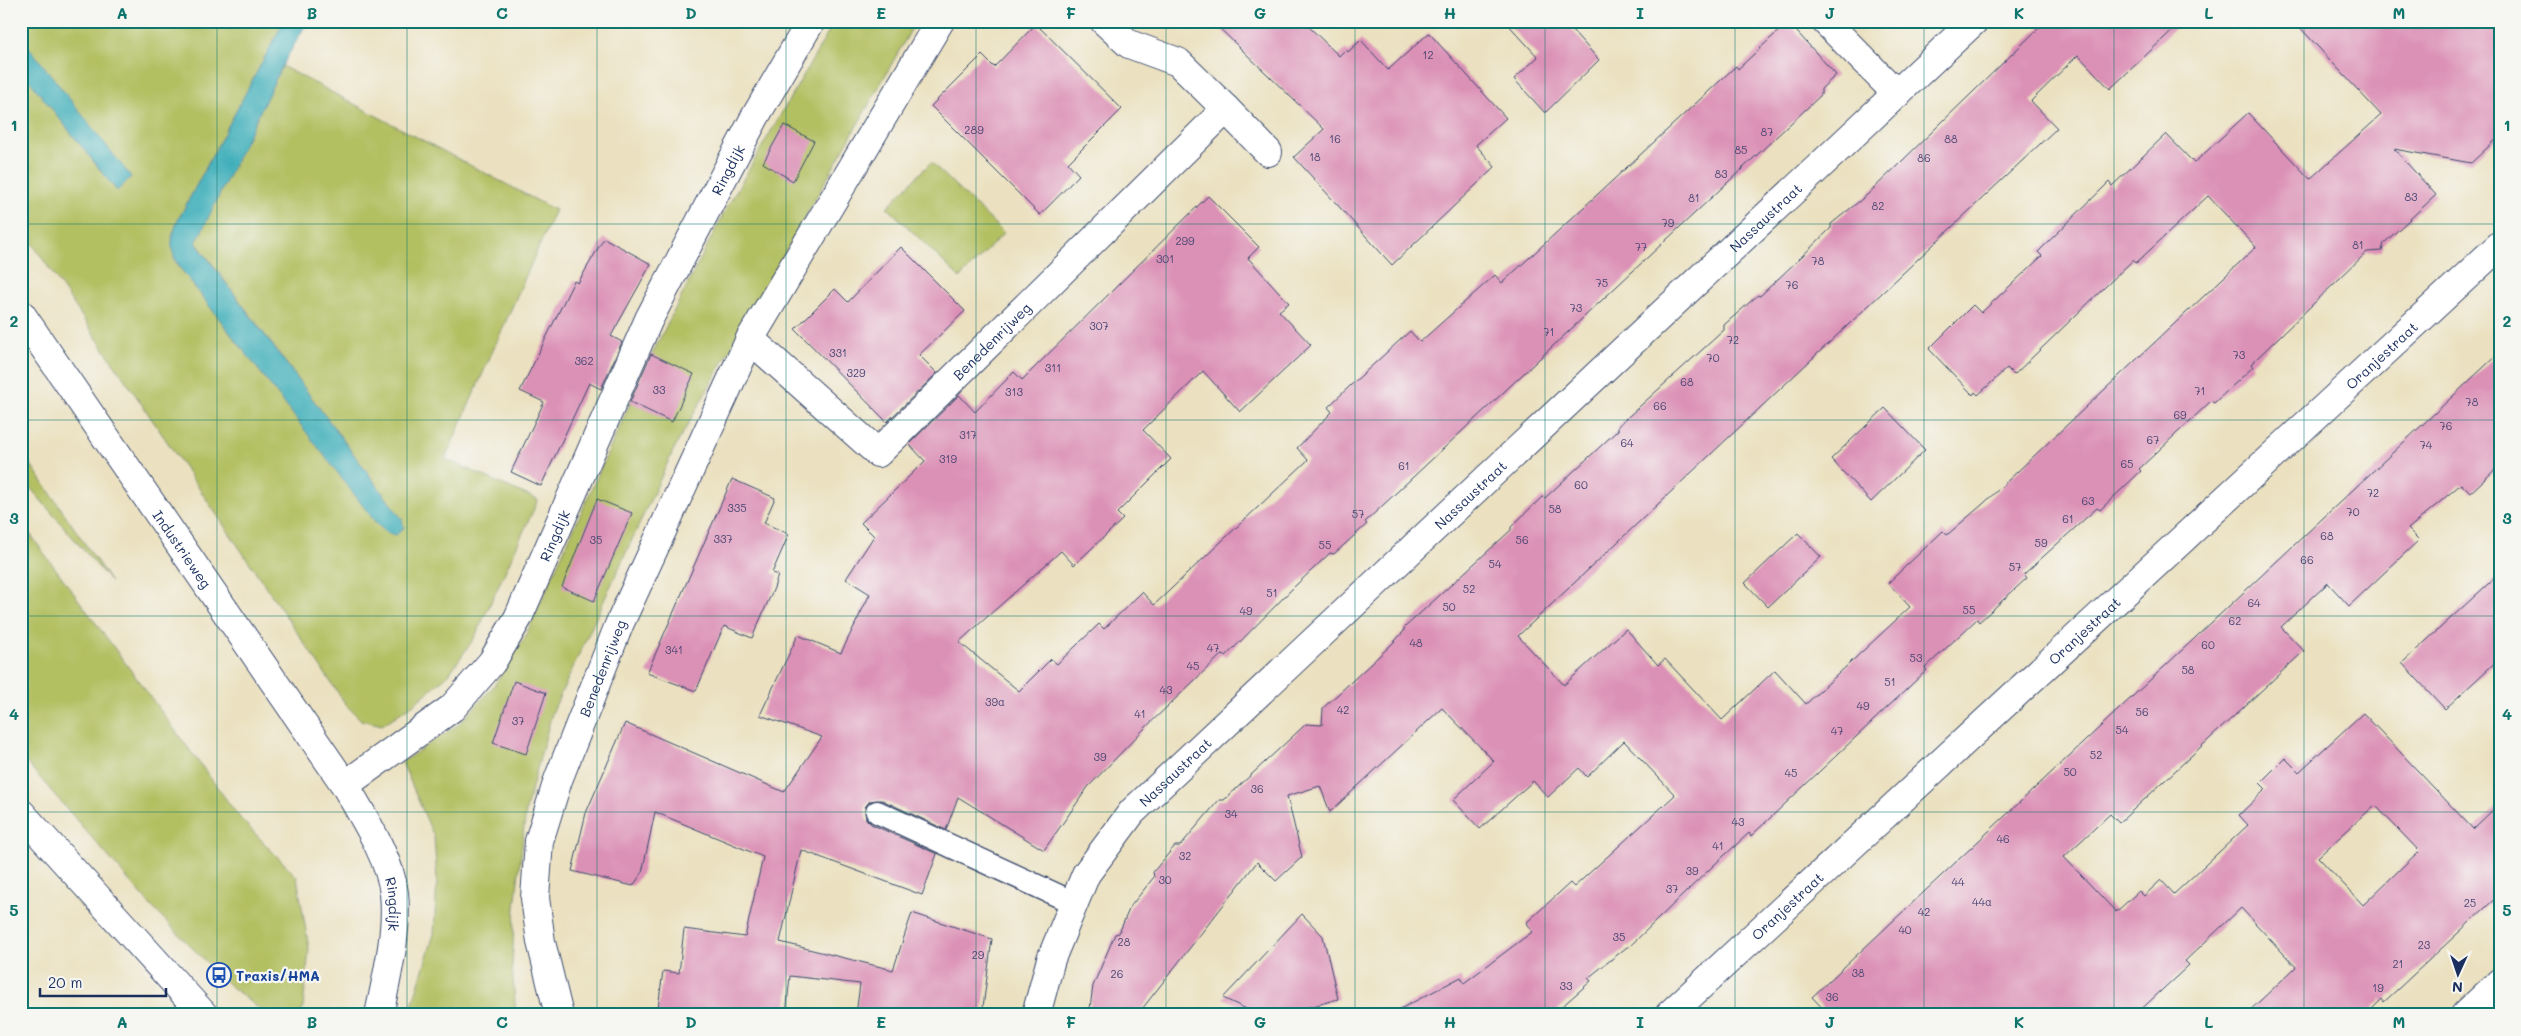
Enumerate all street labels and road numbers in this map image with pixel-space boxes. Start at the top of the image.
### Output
street label: Ringdijk [706,141,748,198]
street label: Nassaustraat [1725,178,1806,256]
street label: Benedenrijweg [948,298,1035,384]
street label: Oranjestraat [2341,317,2421,393]
street label: Nassaustraat [1430,456,1510,533]
street label: Industrieweg [149,506,216,592]
street label: Ringdijk [535,507,574,564]
street label: Oranjestraat [2044,592,2124,668]
street label: Benedenrijweg [574,616,630,719]
street label: Nassaustraat [1135,733,1215,810]
street label: Oranjestraat [1747,867,1827,944]
street label: Ringdijk [382,875,404,932]

